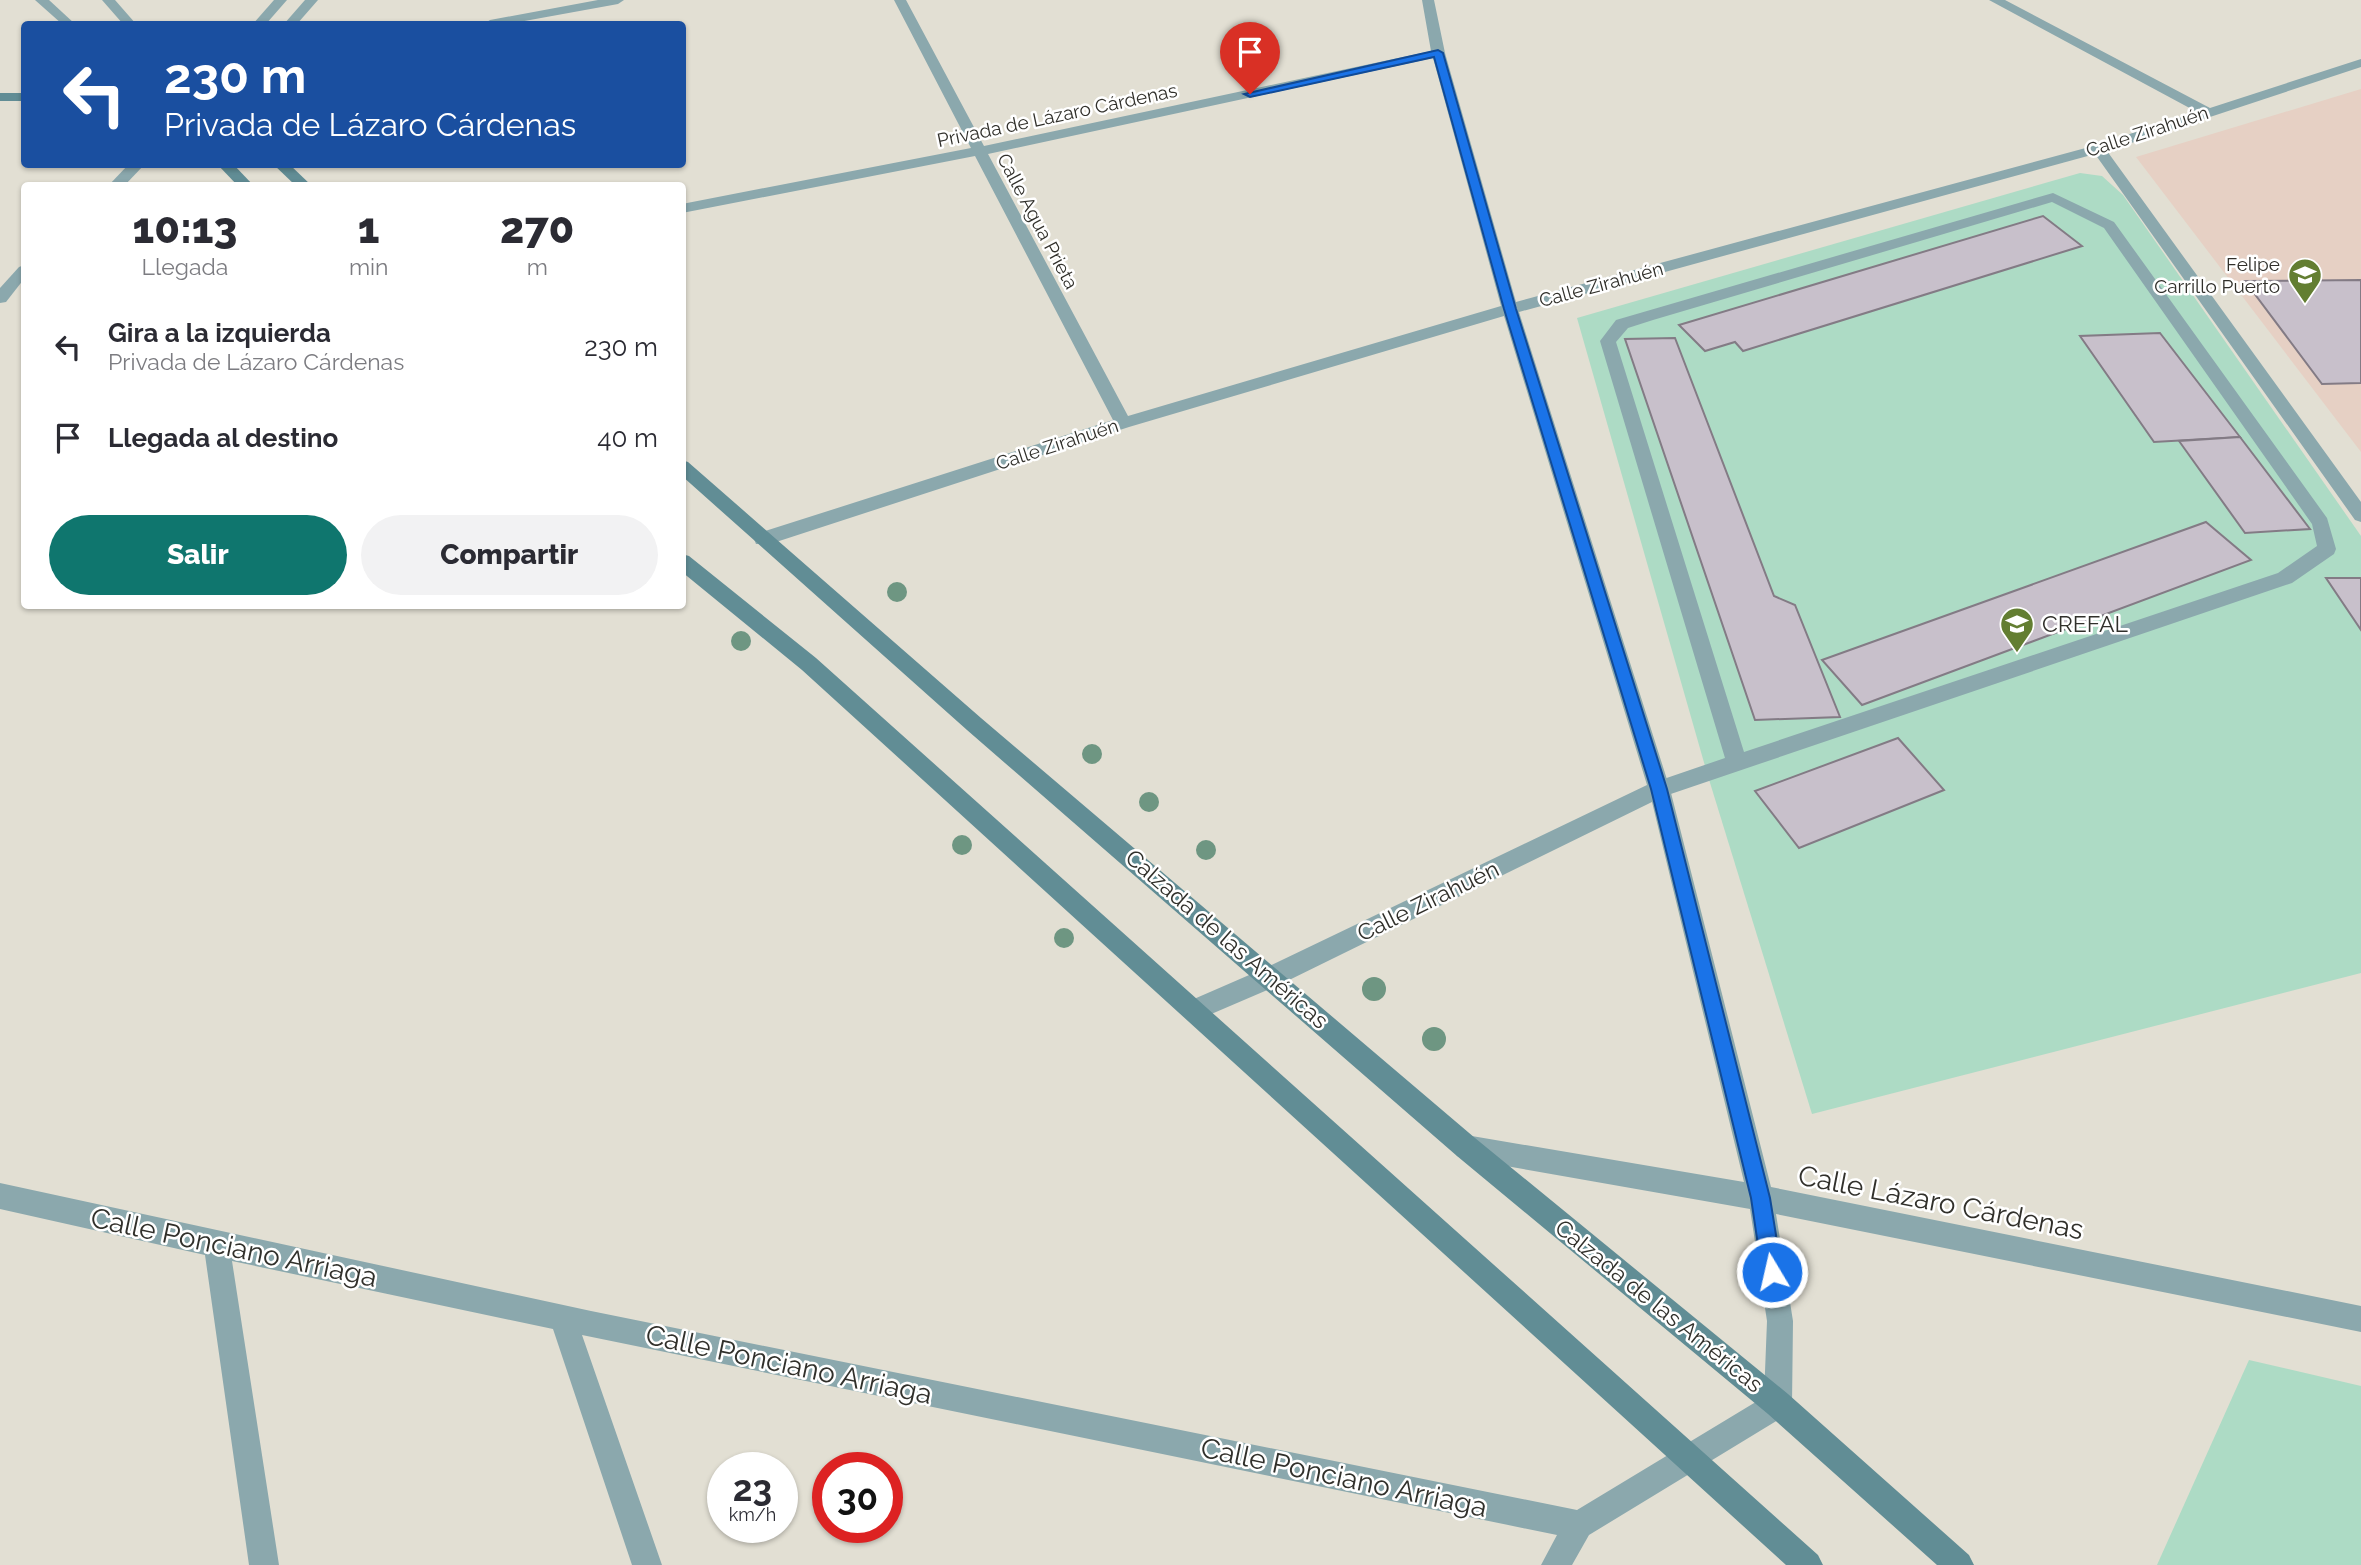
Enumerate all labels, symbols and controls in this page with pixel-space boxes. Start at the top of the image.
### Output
pin [1220,22,1280,94]
icon: arrive [1231,33,1269,71]
text: 230 m [164,47,306,104]
icon: left [49,49,140,140]
street label: Privada de Lázaro Cárdenas [935,79,1179,151]
street label: Calle Zirahuén [2083,101,2211,161]
text: Privada de Lázaro Cárdenas [164,106,576,143]
street label: Calle Agua Prieta [993,149,1083,293]
text: 10:13 [133,204,237,253]
text: 1 [358,204,380,253]
text: 270 [500,204,574,253]
text: Llegada [142,253,228,280]
text: min [349,253,388,280]
text: m [527,253,548,280]
place label: Felipe Carrillo Puerto [2154,253,2280,297]
school or university icon: Felipe Carrillo Puerto [2286,256,2324,305]
street label: Calle Zirahuén [1537,257,1665,311]
text: Gira a la izquierda [108,318,331,348]
icon: left [49,328,87,366]
text: 230 m [584,332,658,362]
text: Privada de Lázaro Cárdenas [108,348,404,375]
street label: Calle Zirahuén [993,414,1121,474]
icon: arrive [49,419,87,457]
text: Llegada al destino [108,423,338,453]
text: 40 m [597,423,658,453]
button: Salir [49,515,347,595]
button: Compartir [361,515,658,595]
school or university icon: CREFAL [1998,605,2036,654]
place label: CREFAL [2042,610,2128,637]
street label: Calzada de las Américas [1121,843,1334,1034]
street label: Calle Zirahuén [1353,855,1503,946]
street label: Calle Lázaro Cárdenas [1795,1159,2086,1246]
street label: Calle Ponciano Arriaga [88,1201,380,1294]
street label: Calzada de las Américas [1550,1213,1769,1398]
position arrow [1735,1235,1809,1309]
street label: Calle Ponciano Arriaga [643,1318,935,1411]
street label: Calle Ponciano Arriaga [1198,1431,1490,1524]
speed limit sign: 30 [812,1452,903,1543]
text: 23 [733,1468,772,1509]
text: km/h [729,1504,776,1525]

